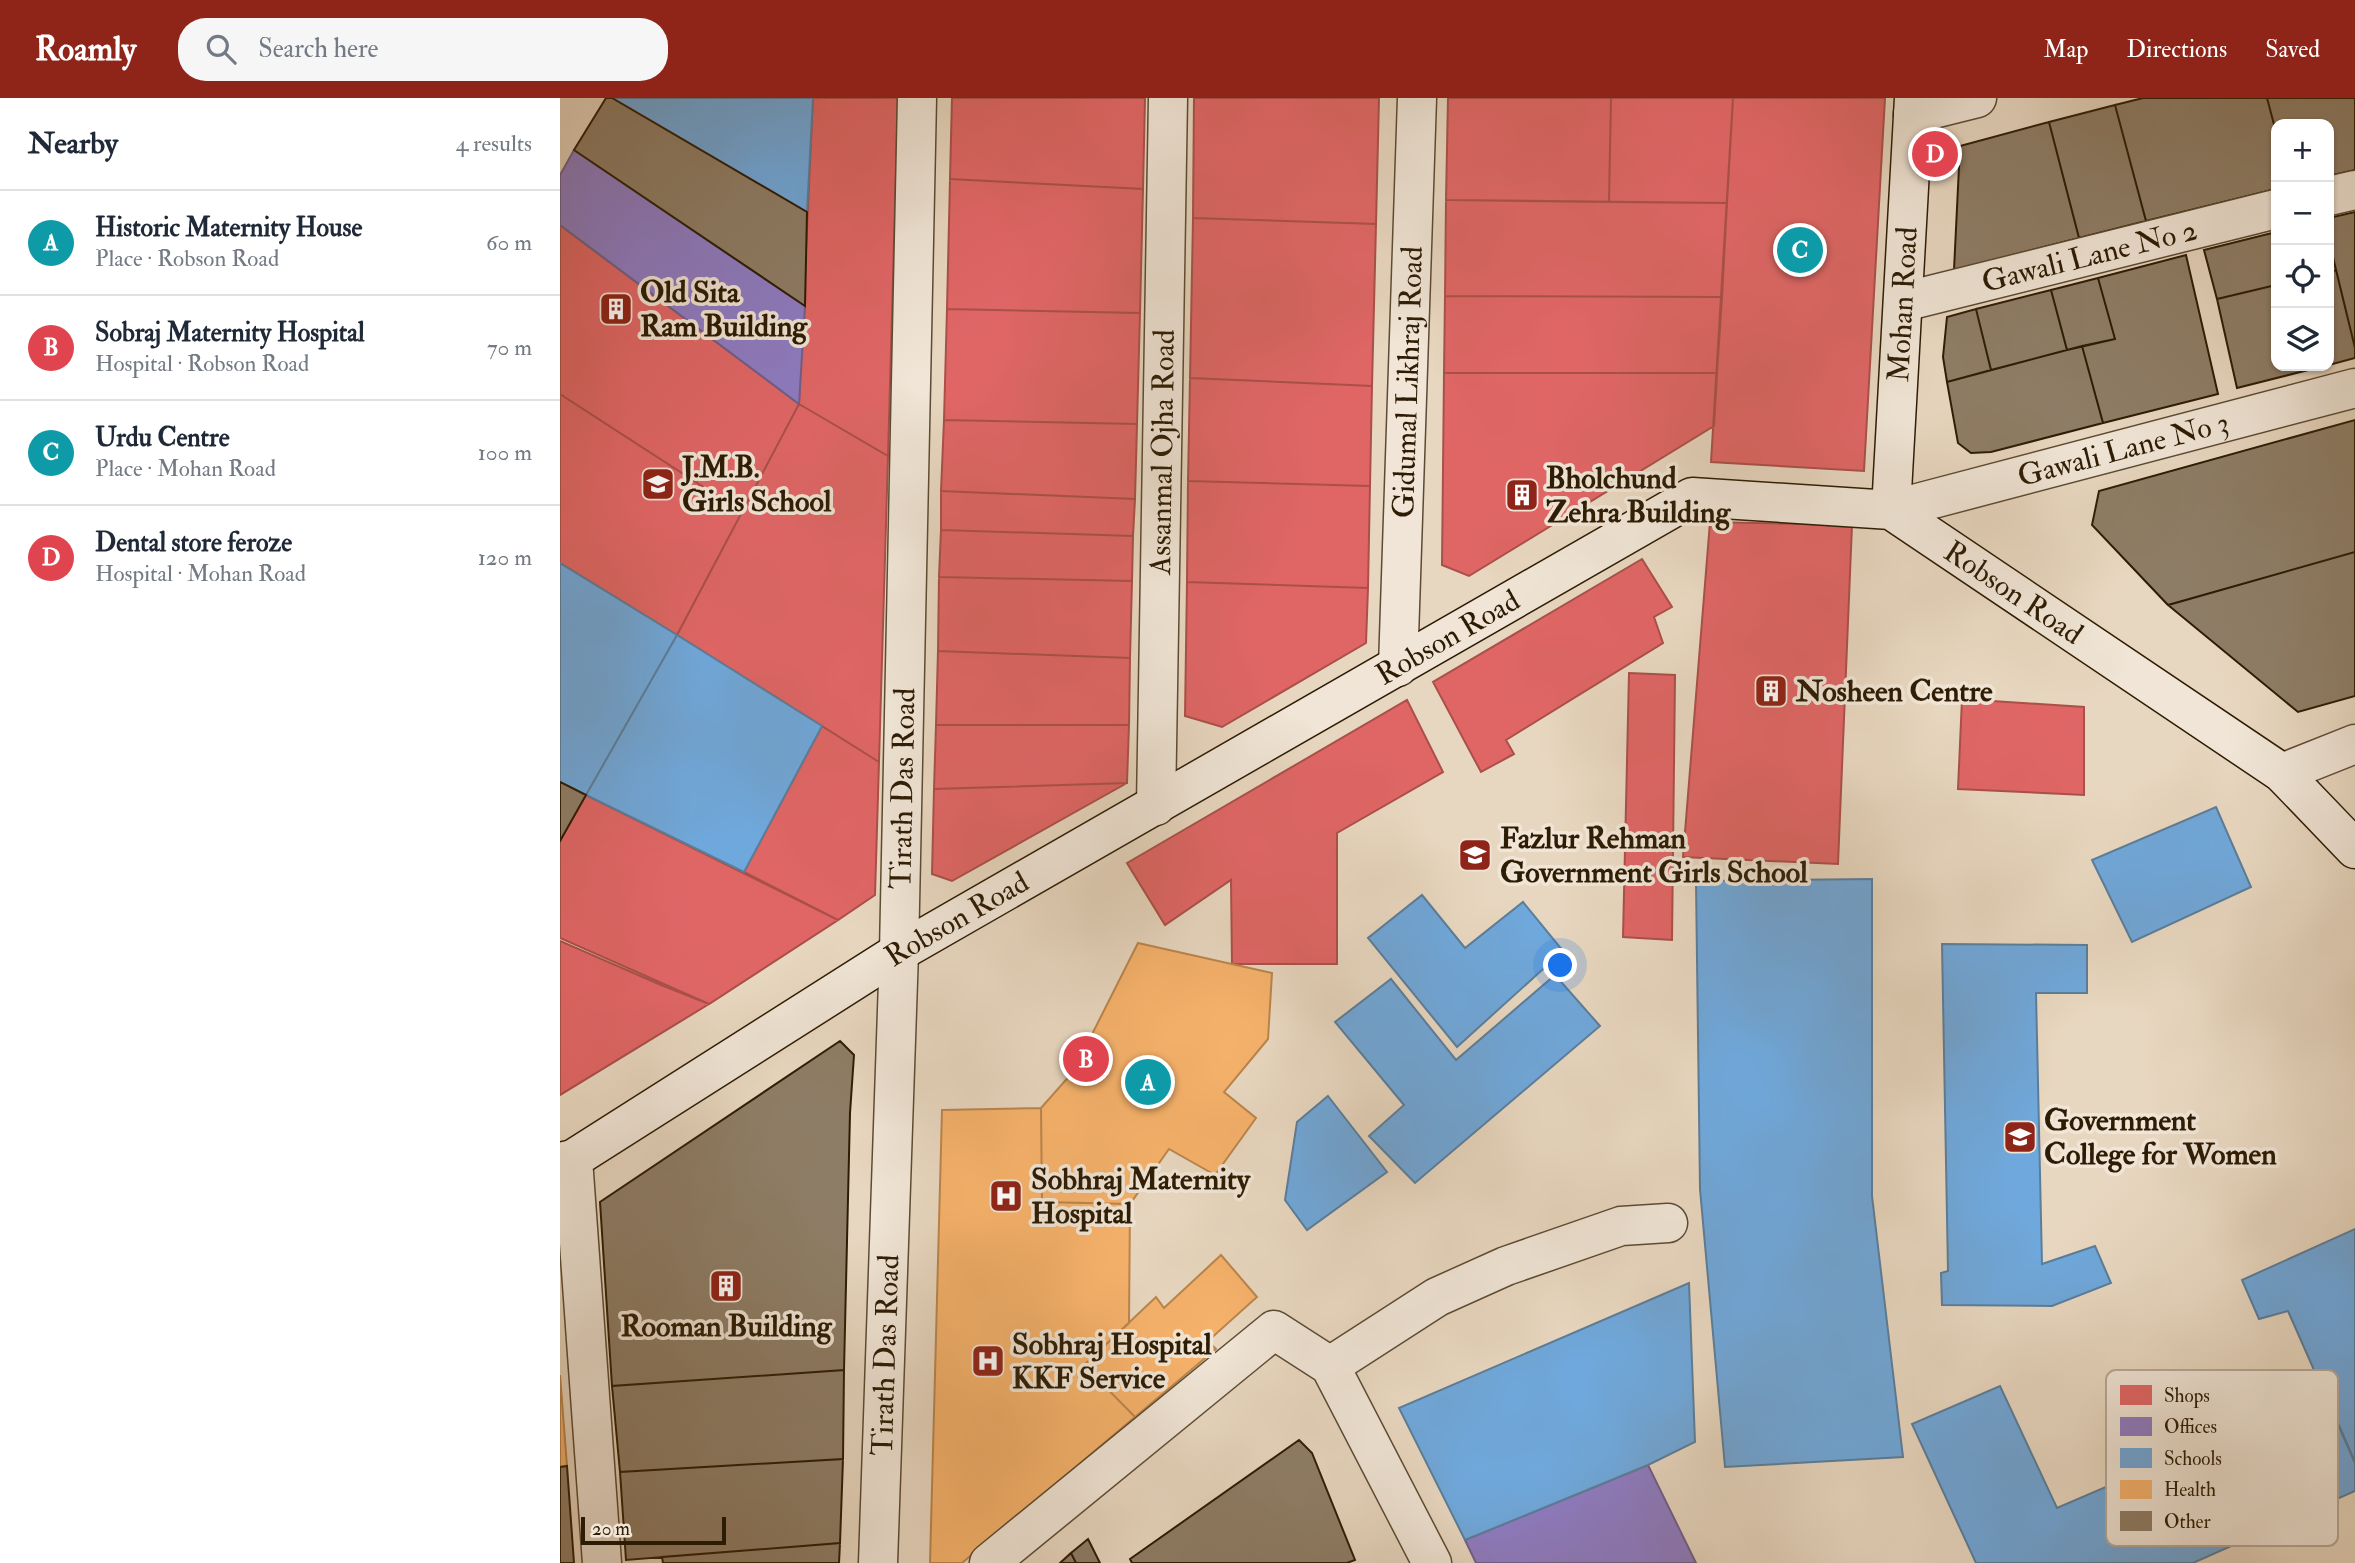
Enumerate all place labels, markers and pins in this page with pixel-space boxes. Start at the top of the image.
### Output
pin: D [1912,128,1958,180]
pin: C [1777,224,1823,276]
place label: Old Sita Ram Building [640,274,808,345]
building icon: Old Sita Ram Building [597,290,635,328]
place label: J.M.B. Girls School [680,449,832,520]
place label: Bholchund Zehra Building [1546,460,1732,531]
school or university icon: J.M.B. Girls School [639,465,677,503]
building icon: Bholchund Zehra Building [1503,476,1541,514]
building icon: Nosheen Centre [1752,672,1790,710]
place label: Nosheen Centre [1795,673,1993,710]
place label: Fazlur Rehman Government Girls School [1500,820,1808,891]
school or university icon: Fazlur Rehman Government Girls School [1456,836,1494,874]
pin: B [1063,1033,1109,1085]
pin: A [1125,1056,1171,1108]
place label: Government College for Women [2044,1102,2277,1173]
school or university icon: Government College for Women [2001,1118,2039,1156]
place label: Sobhraj Maternity Hospital [1031,1161,1252,1232]
hospital icon: Sobhraj Maternity Hospital [987,1177,1025,1215]
building icon: Rooman Building [707,1267,745,1305]
place label: Rooman Building [620,1308,833,1345]
place label: Sobhraj Hospital KKF Service [1012,1326,1212,1397]
hospital icon: Sobhraj Hospital KKF Service [969,1342,1007,1380]

